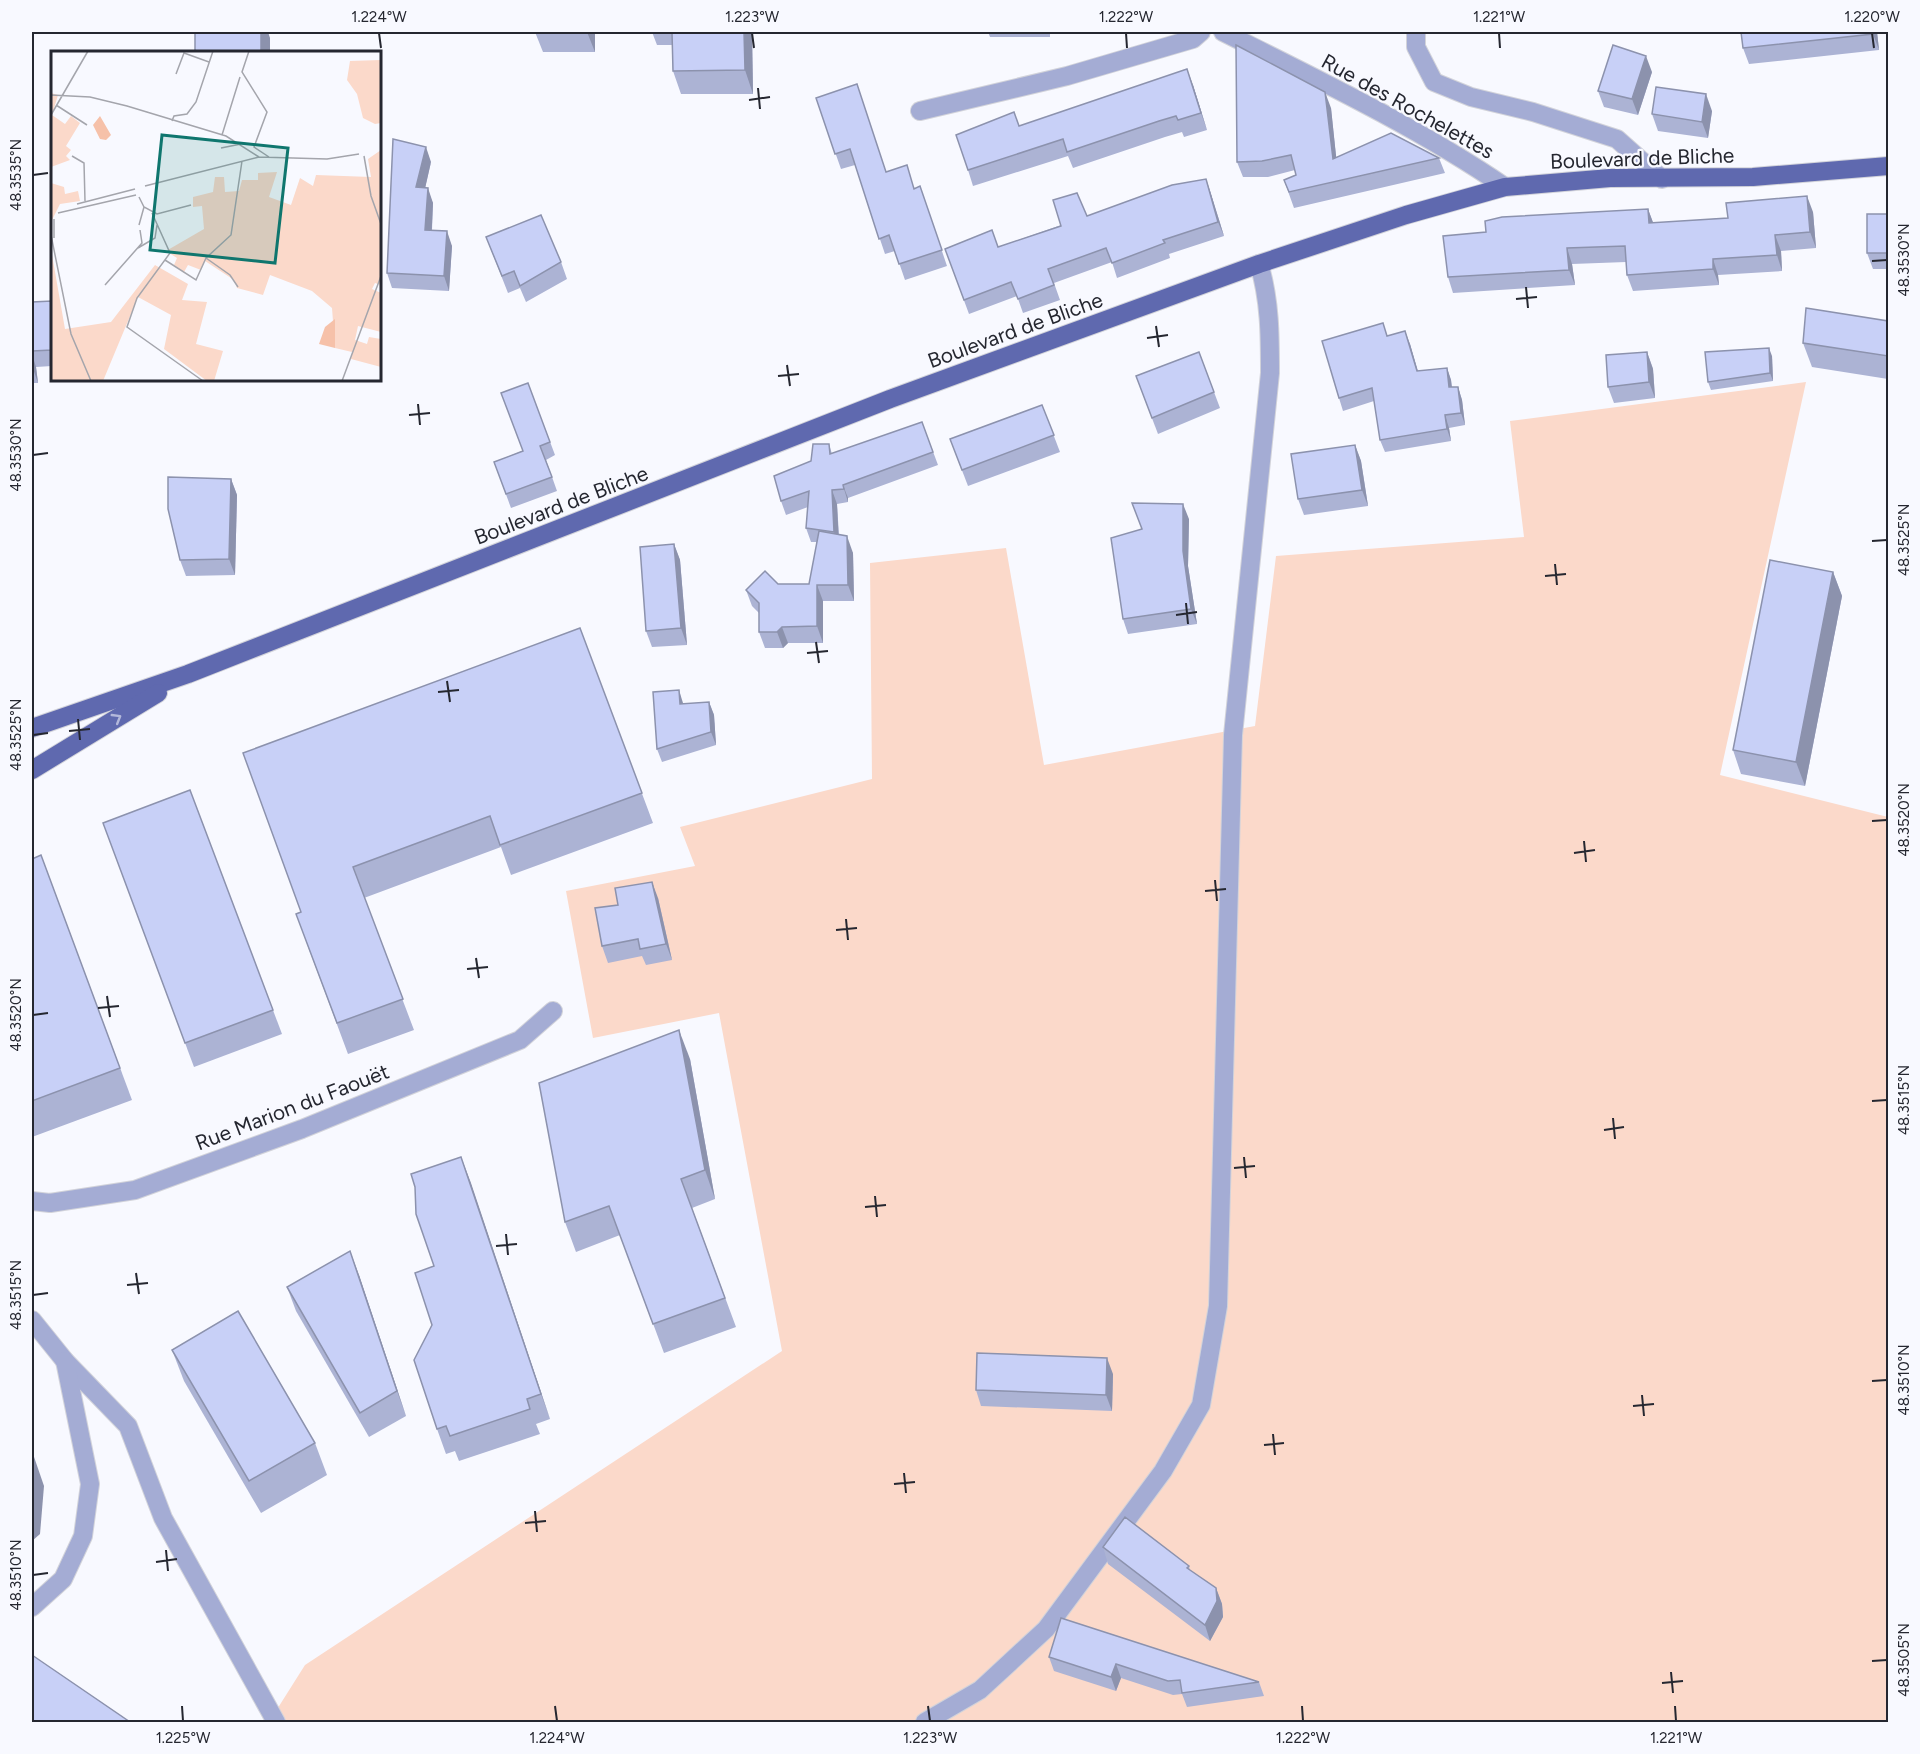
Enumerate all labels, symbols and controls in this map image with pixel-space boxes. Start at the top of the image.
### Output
text: 1.224°W [351,8,407,26]
text: 1.223°W [725,8,780,26]
text: 1.222°W [1099,8,1154,26]
text: 1.221°W [1473,8,1526,26]
text: 1.220°W [1844,8,1900,26]
street label: Rue des Rochelettes [1317,48,1499,164]
inset map [51,51,381,381]
text: 48.3535°N [7,139,25,211]
street label: Boulevard de Bliche [1549,142,1735,174]
text: 48.3530°N [1895,223,1913,297]
street label: Boulevard de Bliche [924,287,1106,373]
text: 48.3530°N [7,418,25,492]
street label: Boulevard de Bliche [470,460,652,550]
text: 48.3525°N [1895,504,1913,576]
text: 48.3525°N [7,699,25,771]
one-way arrow [111,713,121,725]
text: 48.3520°N [1895,783,1913,857]
text: 48.3520°N [7,978,25,1052]
street label: Rue Marion du Faouët [192,1058,392,1156]
text: 48.3515°N [1895,1065,1913,1135]
text: 48.3515°N [7,1260,25,1330]
text: 48.3510°N [1895,1344,1913,1416]
text: 48.3510°N [7,1539,25,1611]
text: 48.3505°N [1895,1623,1913,1697]
text: 1.225°W [156,1729,211,1747]
text: 1.224°W [529,1729,585,1747]
text: 1.223°W [903,1729,958,1747]
text: 1.222°W [1276,1729,1331,1747]
text: 1.221°W [1650,1729,1703,1747]

